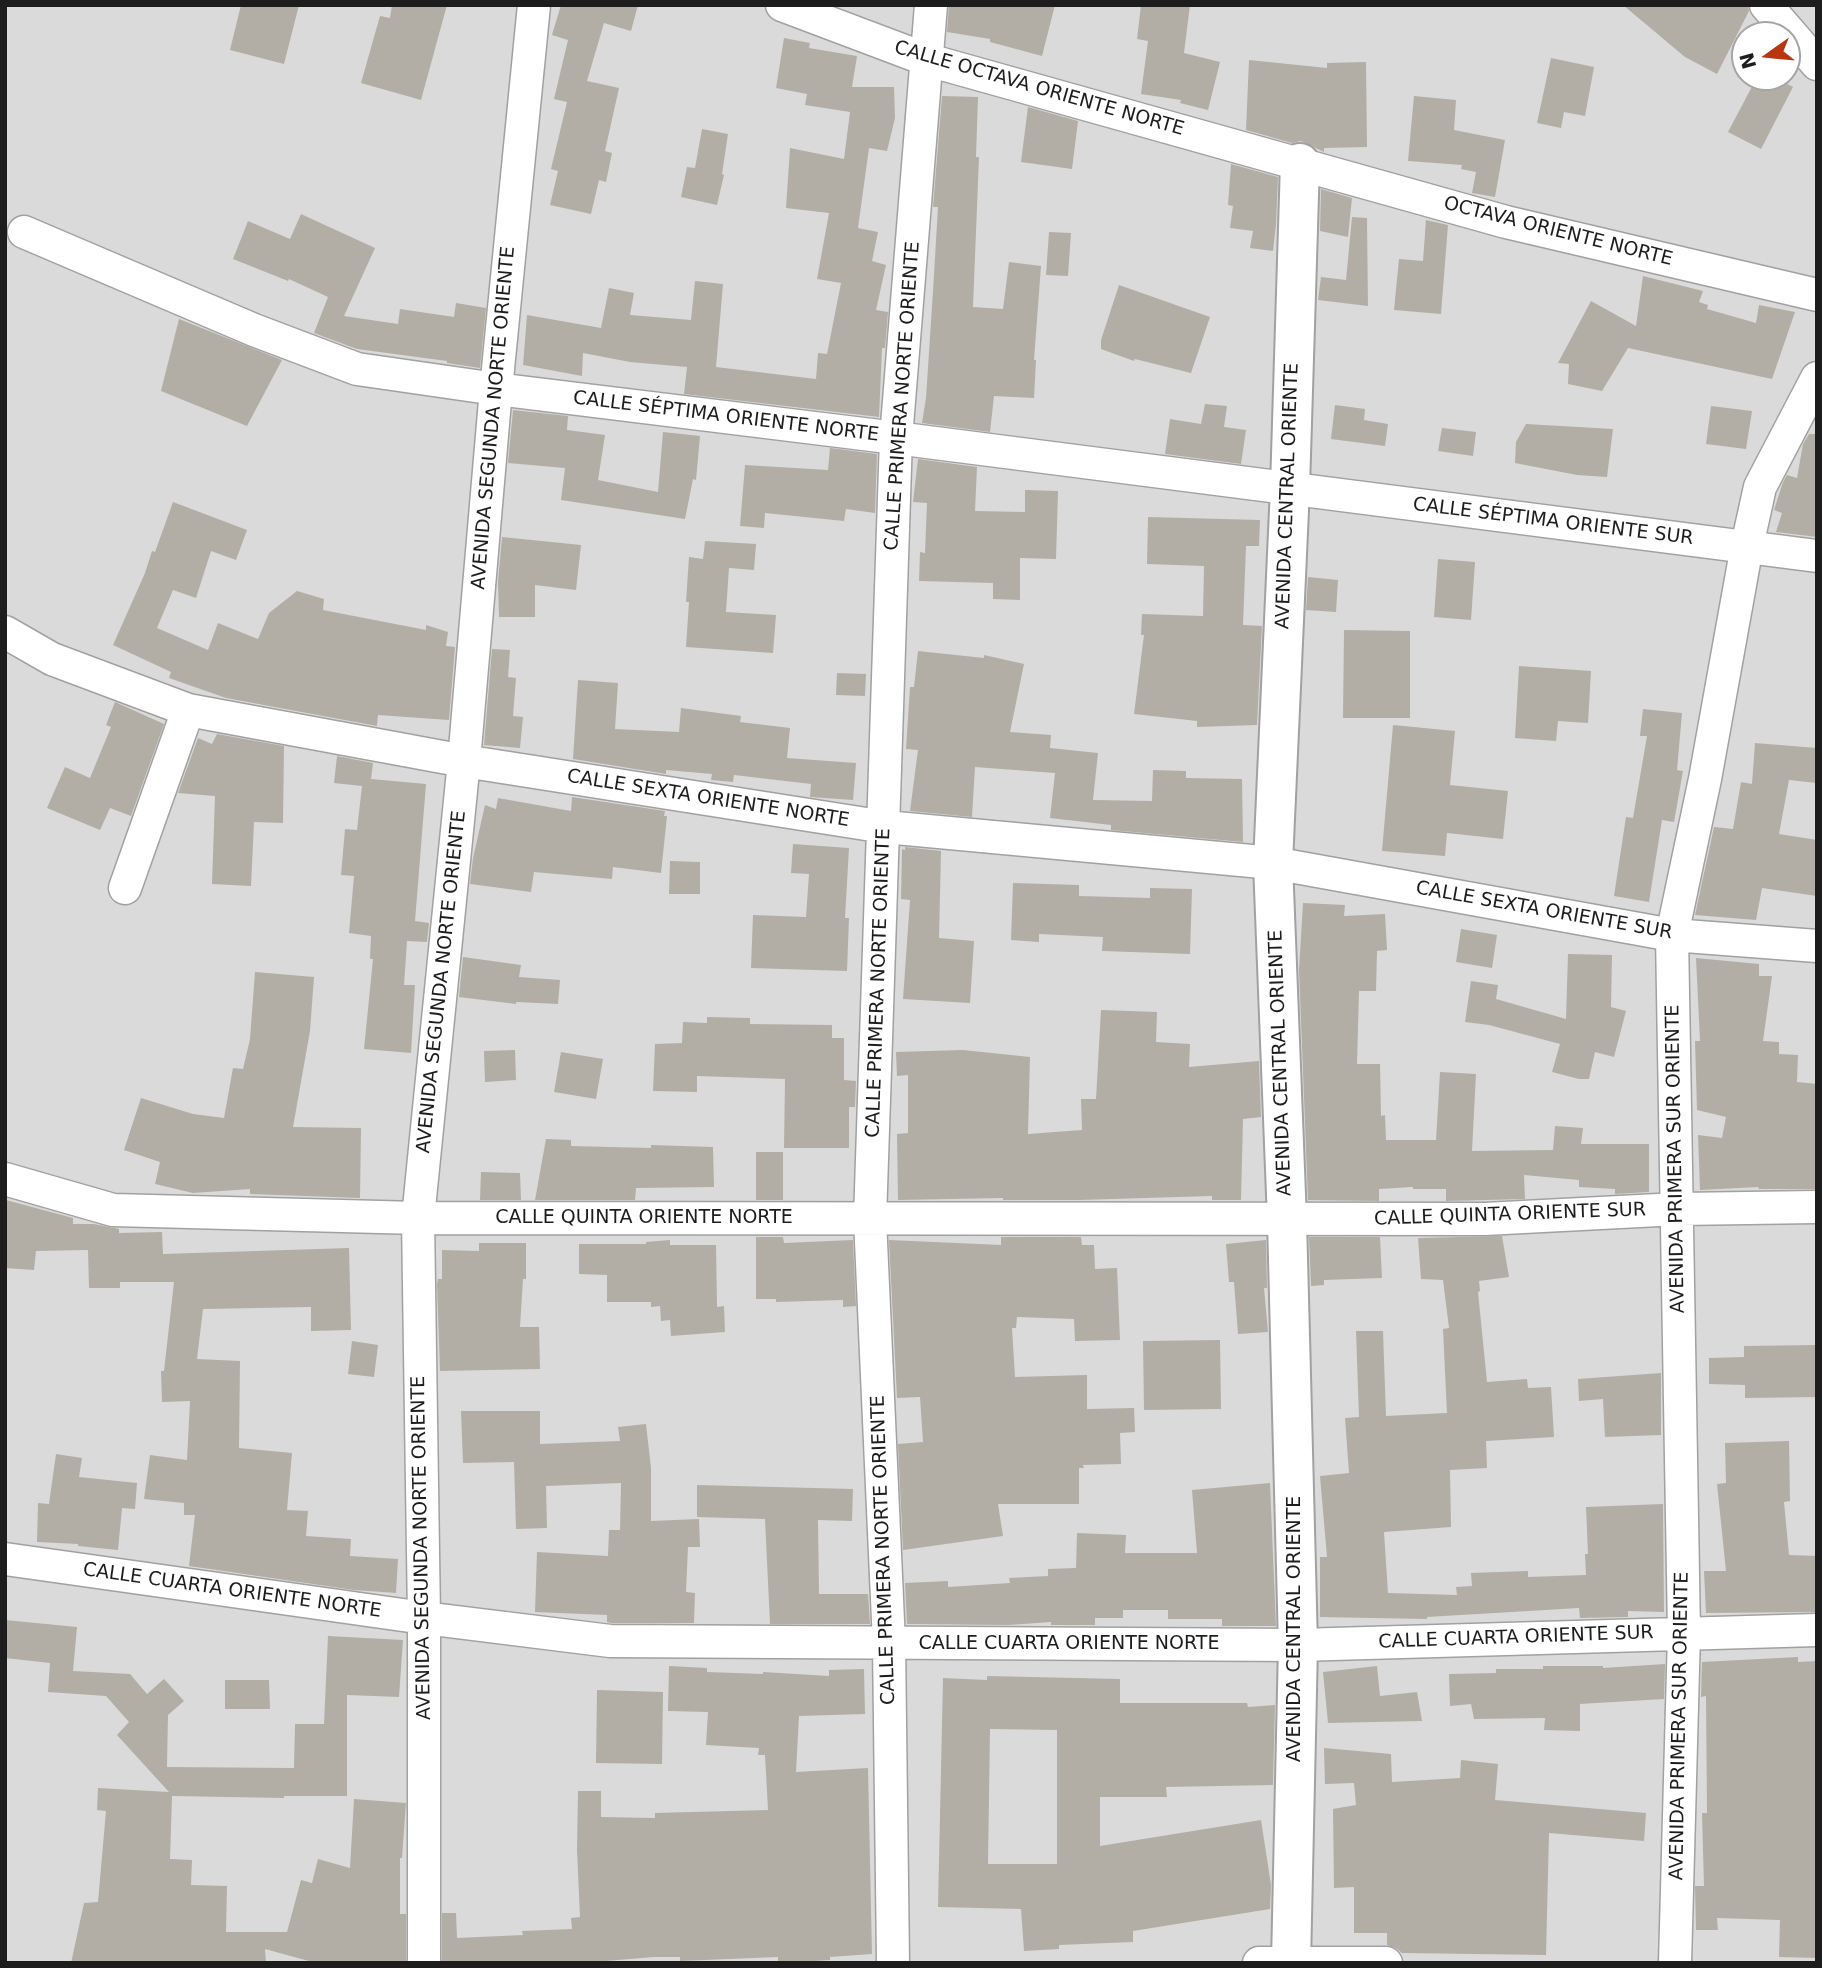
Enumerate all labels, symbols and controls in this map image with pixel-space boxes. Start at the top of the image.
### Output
north arrow [1731,21,1801,91]
street label: CALLE OCTAVA ORIENTE NORTE [891,37,1187,141]
text: N [1735,50,1760,71]
street label: OCTAVA ORIENTE NORTE [1441,192,1675,272]
street label: CALLE PRIMERA NORTE ORIENTE [881,241,925,551]
street label: AVENIDA SEGUNDA NORTE ORIENTE [468,245,520,591]
street label: AVENIDA CENTRAL ORIENTE [1272,362,1304,630]
street label: CALLE SÉPTIMA ORIENTE NORTE [572,387,880,447]
street label: CALLE SÉPTIMA ORIENTE SUR [1411,493,1695,551]
street label: CALLE SEXTA ORIENTE NORTE [565,765,851,833]
street label: AVENIDA SEGUNDA NORTE ORIENTE [413,810,471,1154]
street label: CALLE PRIMERA NORTE ORIENTE [862,828,896,1138]
street label: CALLE SEXTA ORIENTE SUR [1414,877,1674,945]
street label: AVENIDA CENTRAL ORIENTE [1265,929,1297,1197]
street label: AVENIDA PRIMERA SUR ORIENTE [1662,1004,1690,1314]
street label: CALLE QUINTA ORIENTE SUR [1374,1199,1646,1231]
street label: CALLE QUINTA ORIENTE NORTE [495,1207,793,1229]
street label: AVENIDA SEGUNDA NORTE ORIENTE [408,1376,436,1720]
street label: CALLE PRIMERA NORTE ORIENTE [867,1395,901,1705]
street label: AVENIDA CENTRAL ORIENTE [1284,1496,1306,1762]
street label: CALLE CUARTA ORIENTE NORTE [81,1559,383,1623]
street label: AVENIDA PRIMERA SUR ORIENTE [1666,1571,1694,1881]
street label: CALLE CUARTA ORIENTE SUR [1378,1622,1654,1654]
street label: CALLE CUARTA ORIENTE NORTE [919,1633,1219,1655]

